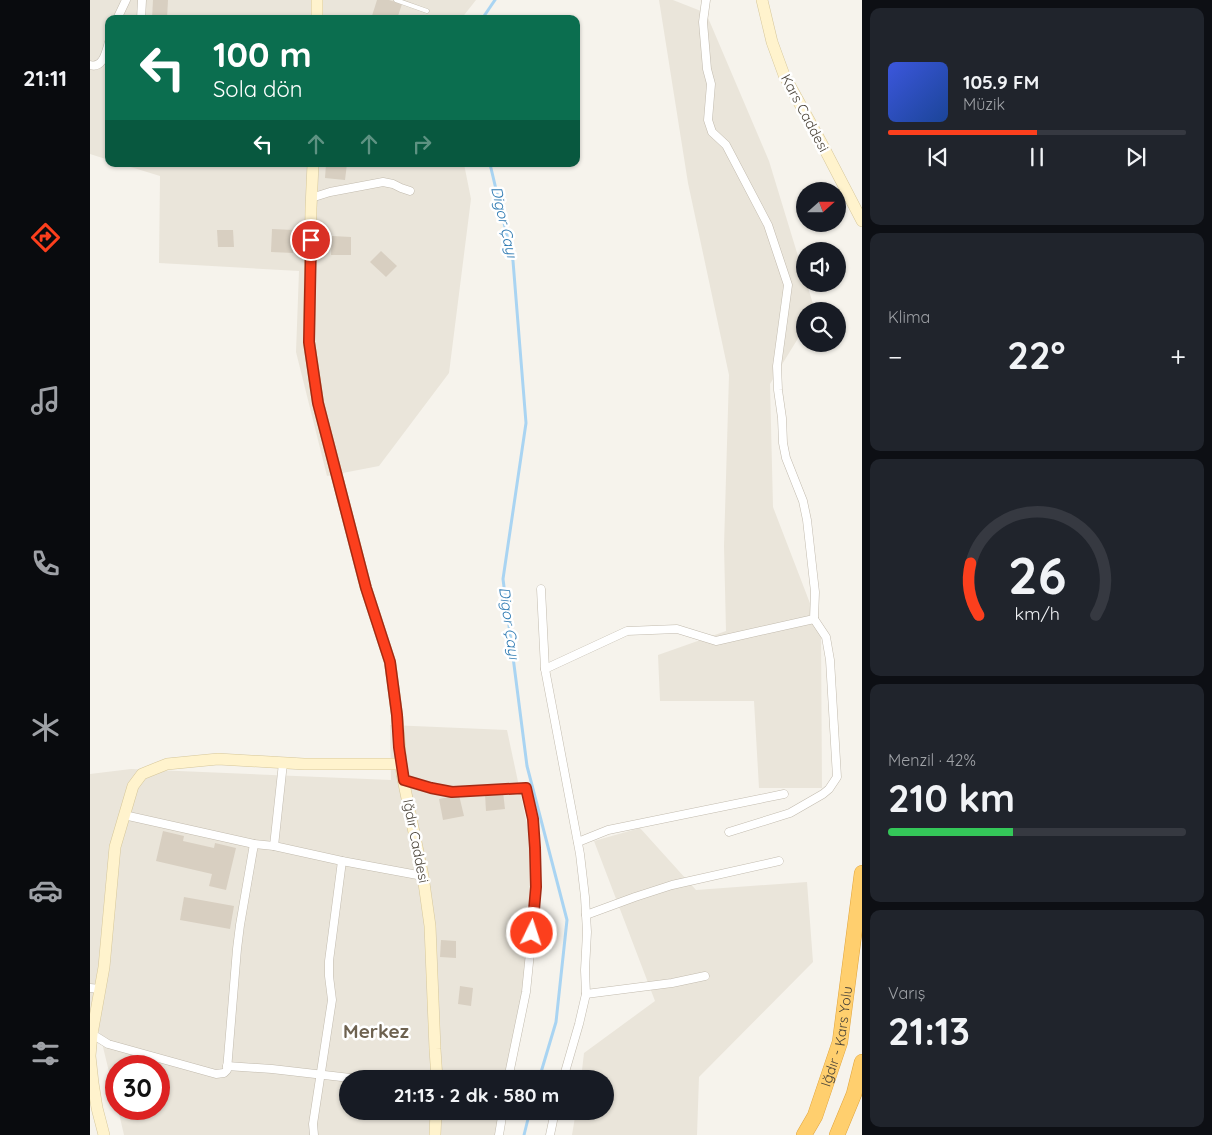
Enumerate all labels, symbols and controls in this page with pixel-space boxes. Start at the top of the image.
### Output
text: 100 m [213,32,312,76]
icon: left [130,35,195,100]
text: 21:11 [23,64,67,92]
text: 105.9 FM [963,70,1039,94]
street label: Kars Caddesi [777,71,833,155]
text: Sola dön [213,75,302,103]
text: Müzik [963,94,1005,114]
icon: left [249,130,277,158]
icon: ahead [302,130,330,158]
icon: ahead [355,130,383,158]
icon: right [408,130,436,158]
icon: previous [924,143,952,171]
icon: pause [1023,143,1051,171]
icon: next [1122,143,1150,171]
north arrow [796,182,846,232]
map controls [796,182,846,352]
water label: Digor Çayı [487,184,522,260]
pin [290,219,332,261]
icon: directions [28,220,63,255]
icon: arrive [297,226,325,254]
button: sound [796,242,846,292]
button: search [796,302,846,352]
text: Klima [888,307,930,327]
text: 22° [1007,331,1065,379]
text: − [888,339,903,374]
text: + [1170,339,1186,374]
icon: music [28,383,63,418]
text: 26 [1008,542,1066,607]
icon: phone [28,546,63,581]
water label: Digor Çayı [495,586,524,661]
text: km/h [1014,602,1060,624]
icon: climate [28,710,63,745]
text: Menzil · 42% [888,750,976,770]
text: 210 km [888,774,1015,822]
street label: Iğdır Caddesi [399,798,433,884]
icon: car [28,873,63,908]
position arrow [505,906,557,958]
text: Varış [888,983,925,1003]
street label: Iğdır - Kars Yolu [817,985,856,1089]
text: 21:13 [888,1007,970,1055]
district label: Merkez [343,1019,409,1043]
icon: filters [28,1036,63,1071]
speed limit sign: 30 [105,1055,170,1120]
text: 21:13 · 2 dk · 580 m [394,1083,559,1107]

